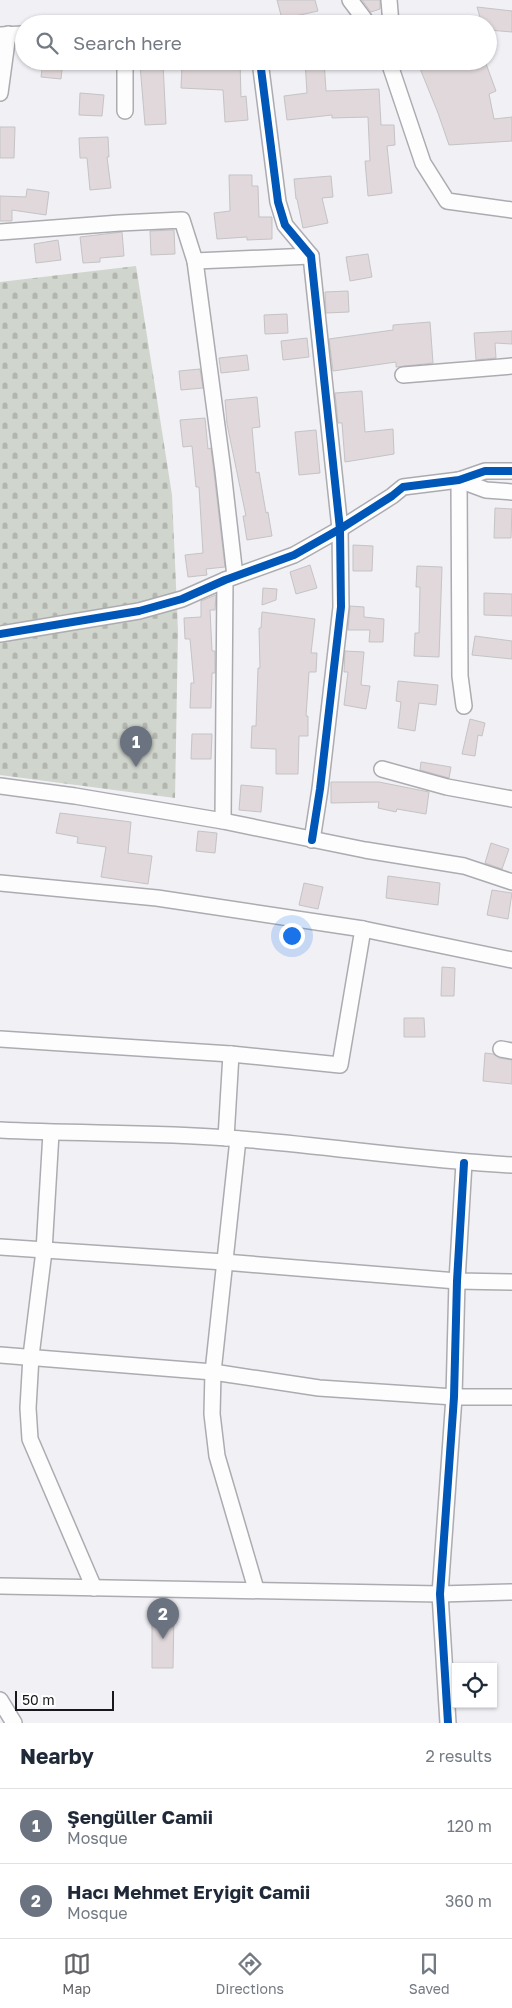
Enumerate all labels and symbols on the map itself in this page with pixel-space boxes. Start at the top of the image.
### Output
pin: 1 [120,726,152,767]
your location [279,923,305,949]
pin: 2 [147,1598,179,1639]
scale bar [15,1688,114,1711]

